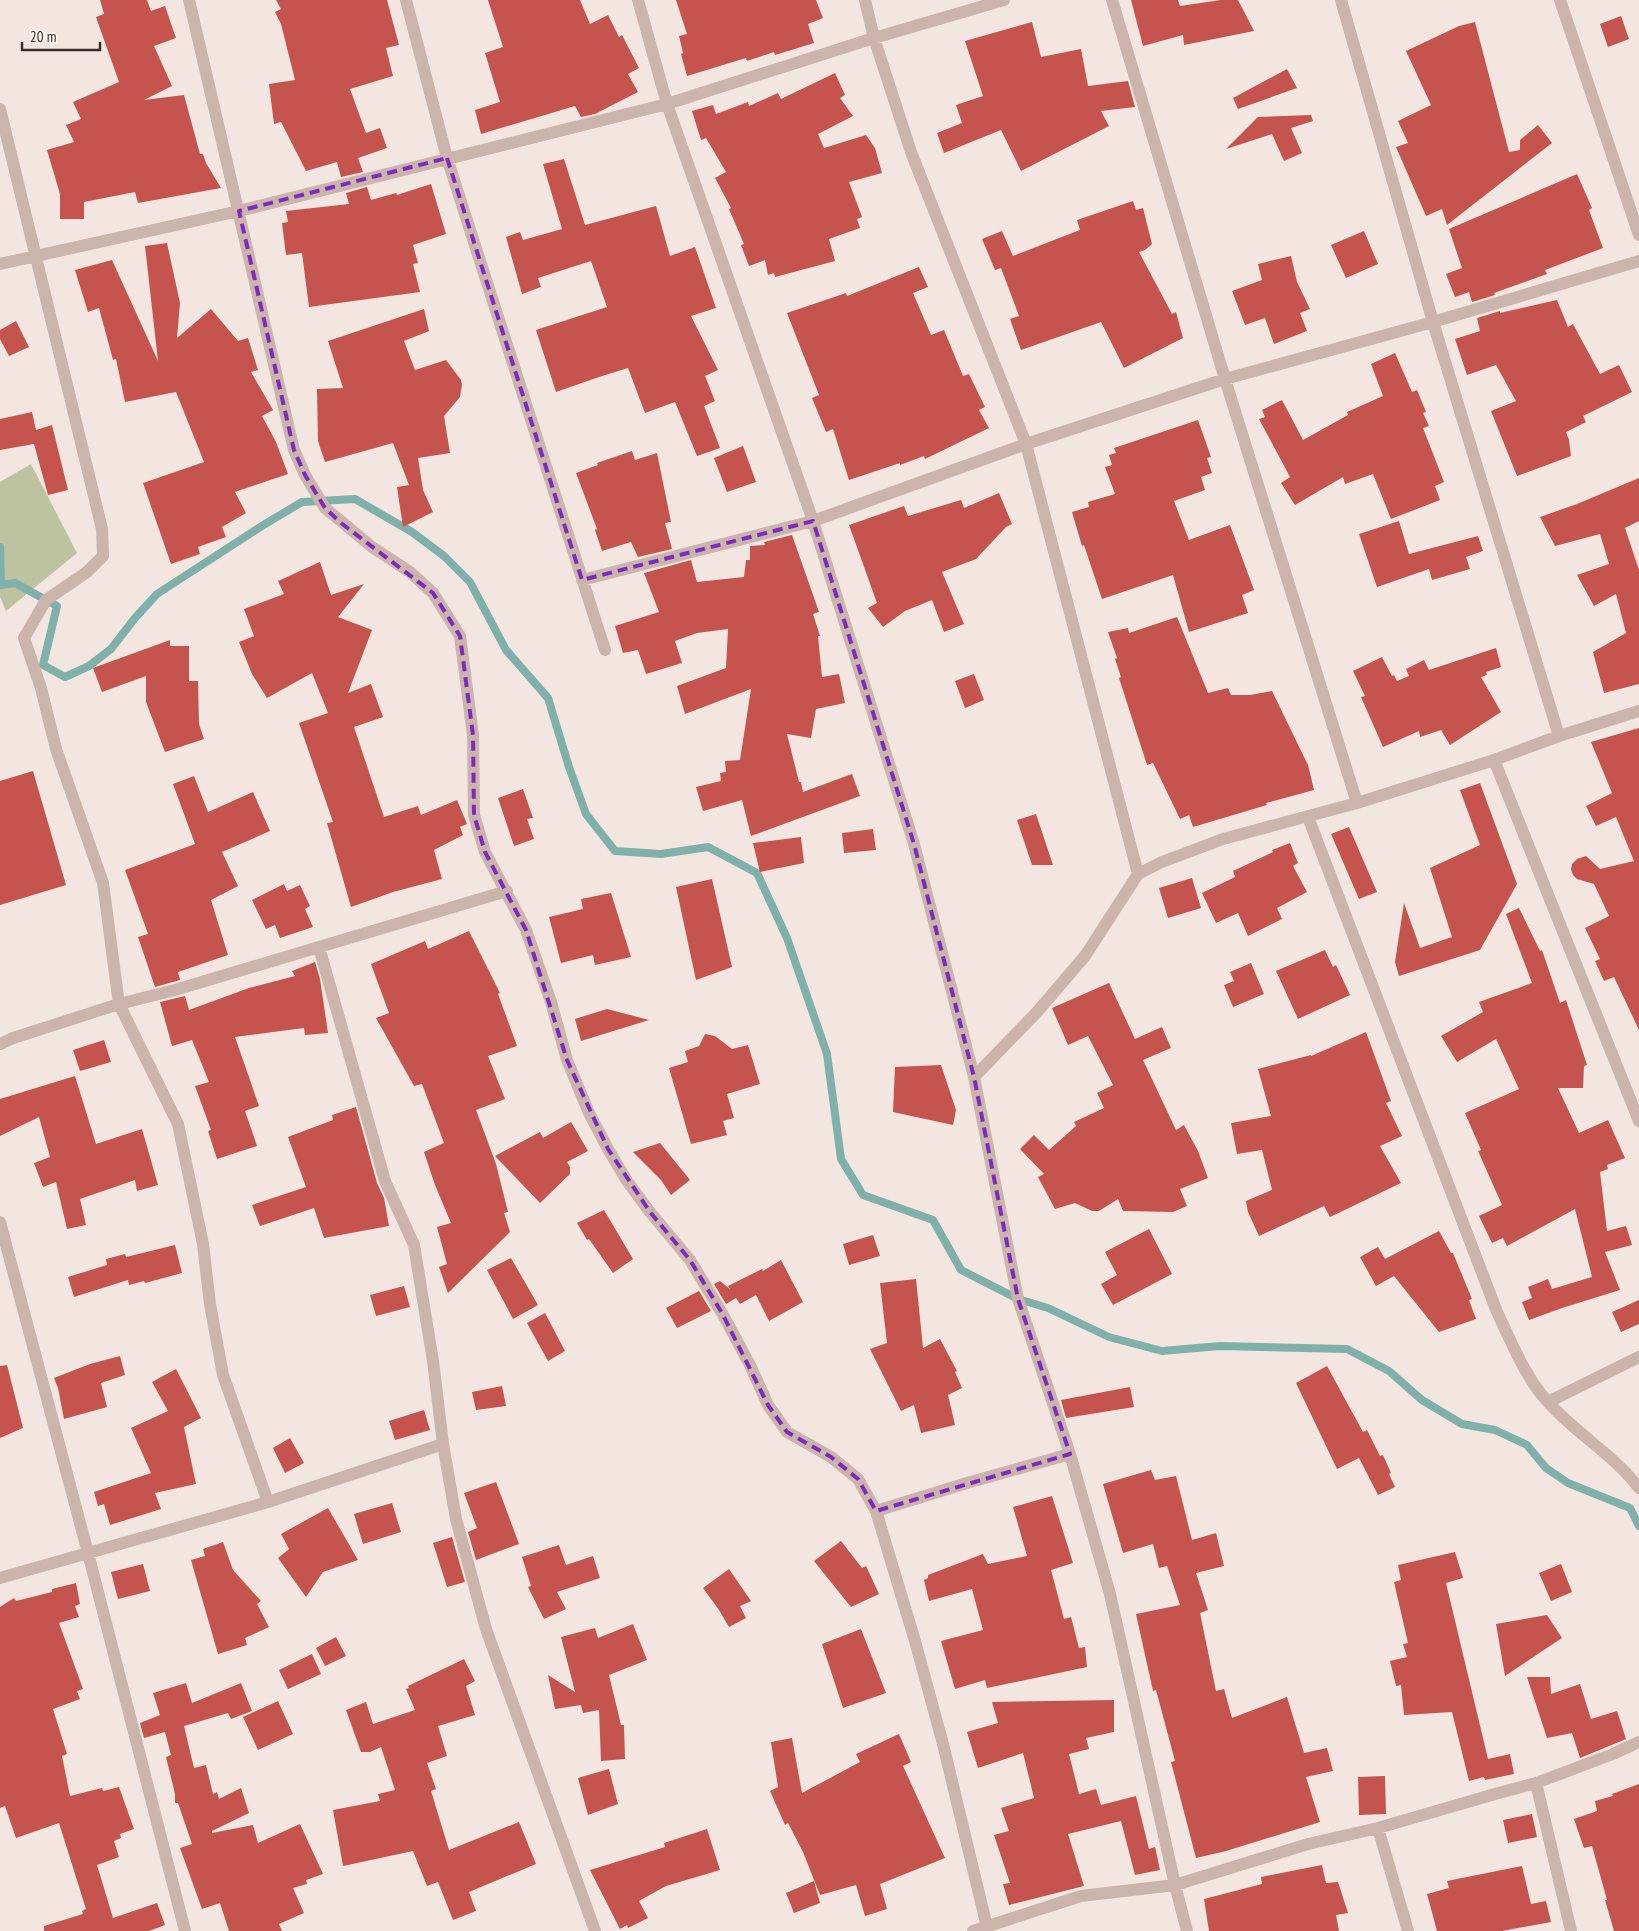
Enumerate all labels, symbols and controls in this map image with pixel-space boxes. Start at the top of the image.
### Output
scale bar [22,20,100,52]
text: 20 m [30,27,56,46]

